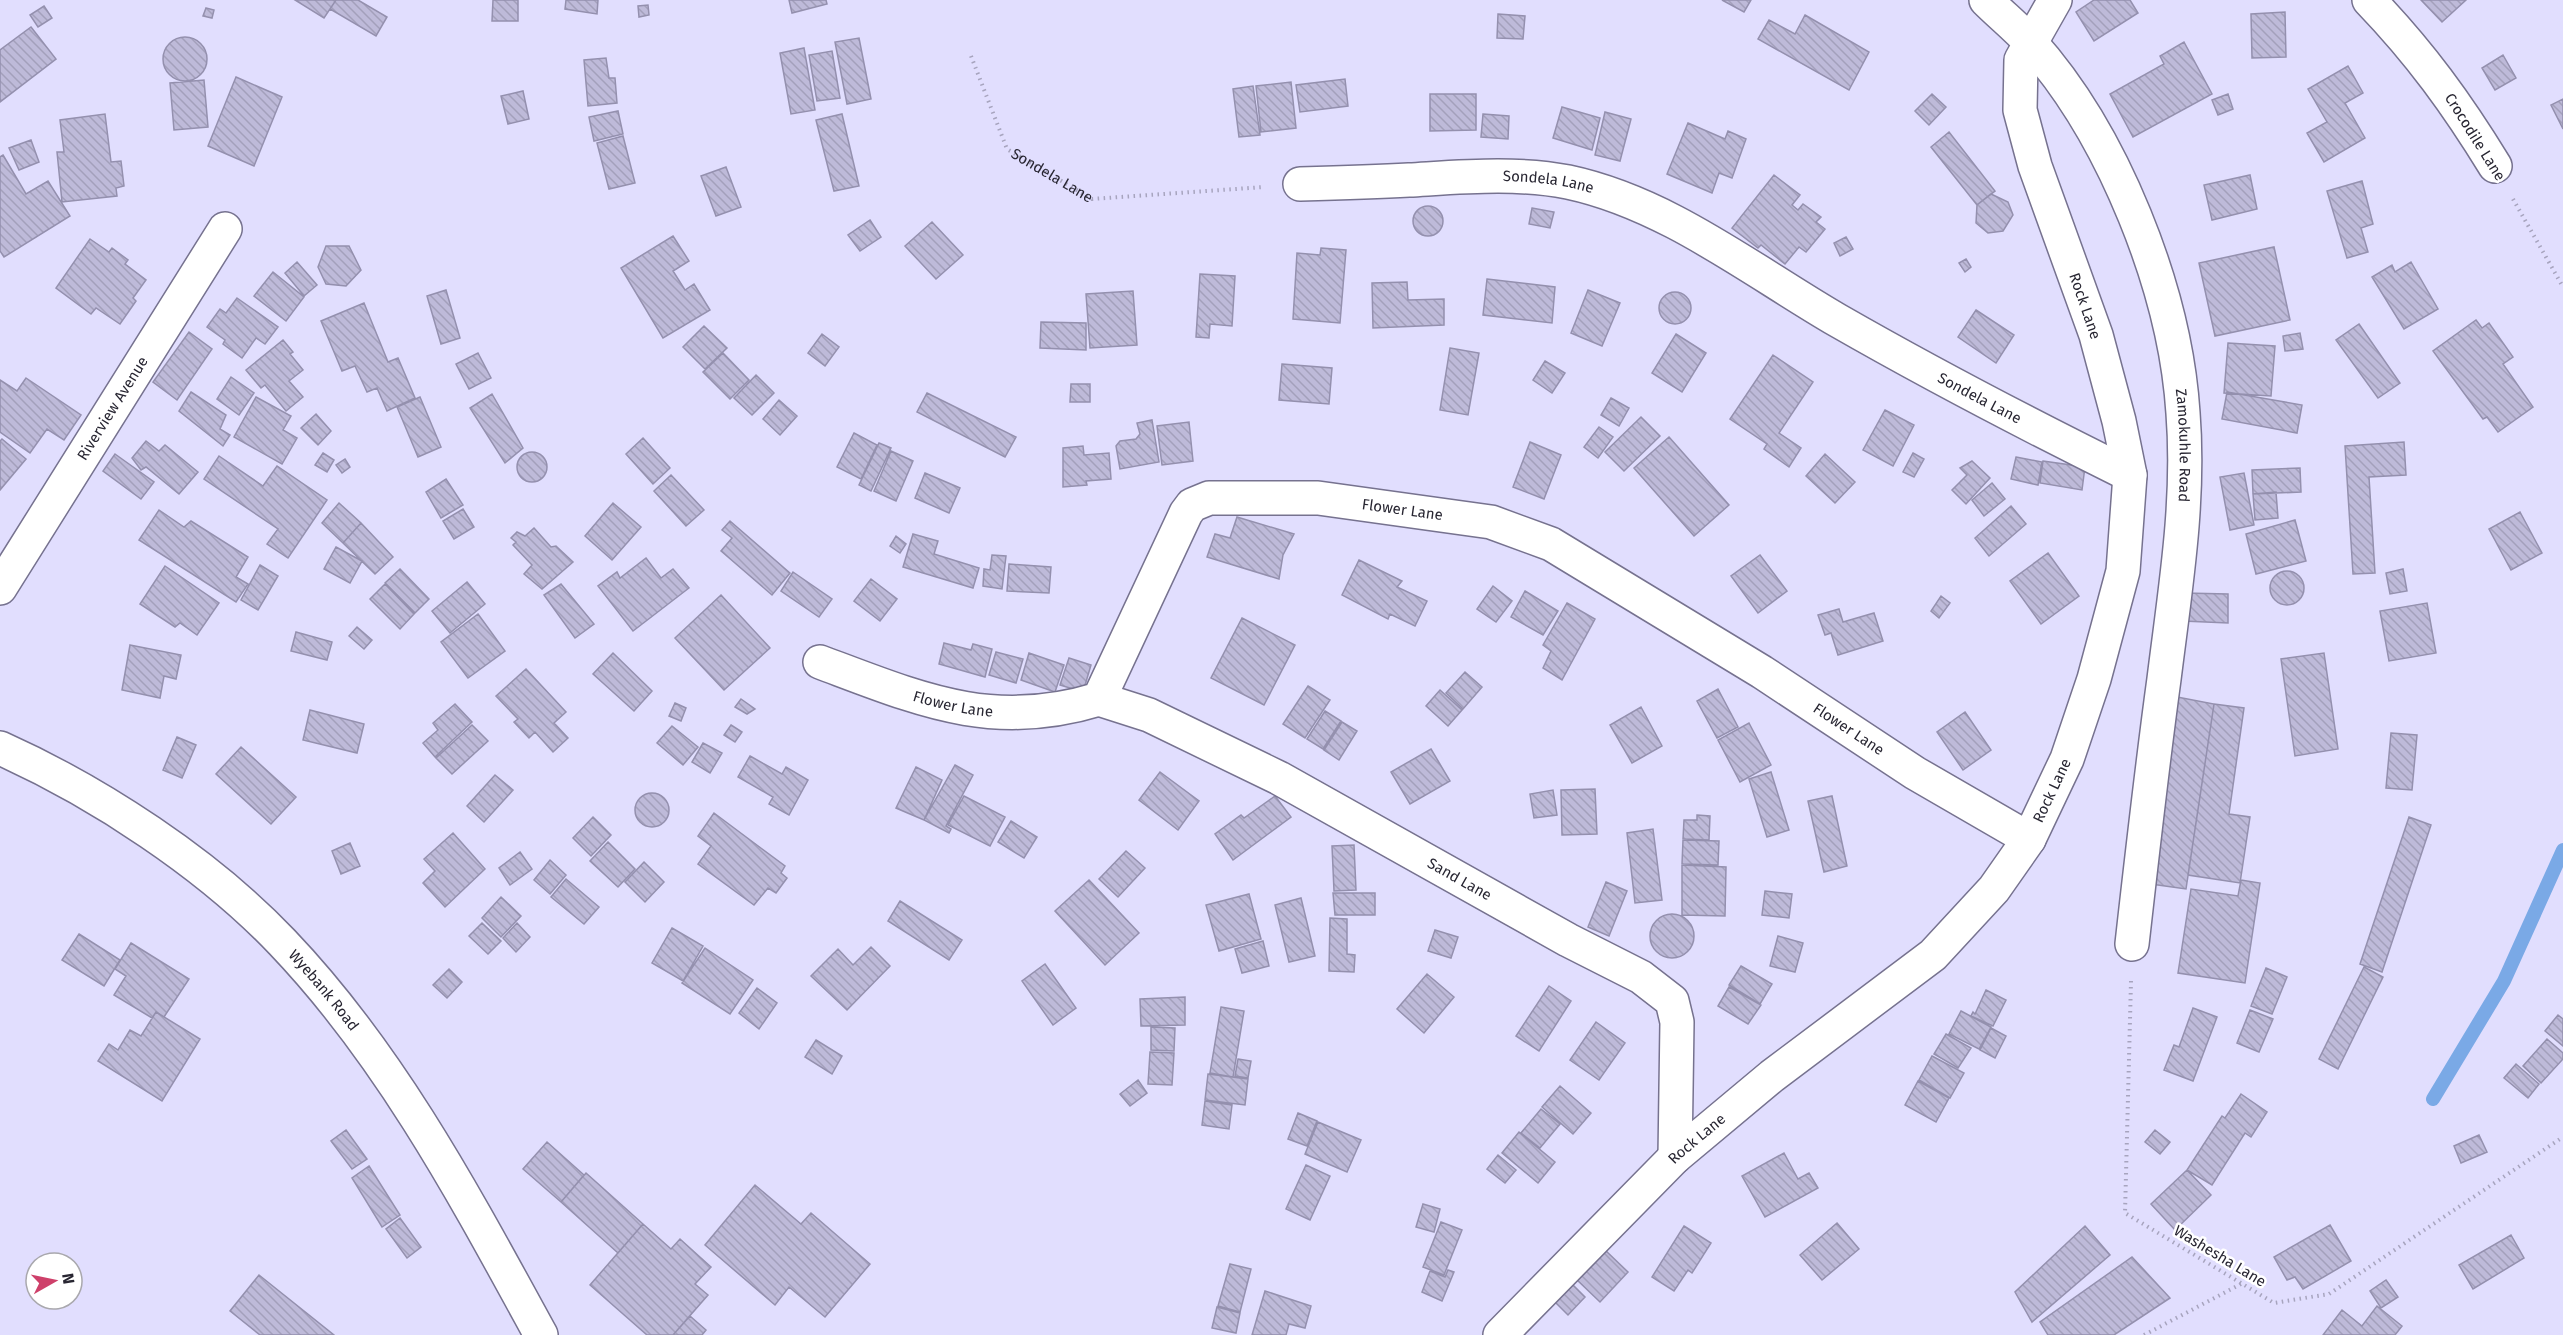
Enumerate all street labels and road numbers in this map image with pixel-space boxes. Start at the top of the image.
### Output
street label: Crocodile Lane [2441,90,2509,184]
street label: Sondela Lane [1008,144,1096,207]
street label: Sondela Lane [1503,167,1596,197]
street label: Rock Lane [2065,271,2105,341]
street label: Riverview Avenue [73,353,152,464]
street label: Sondela Lane [1935,369,2024,428]
street label: Zamokuhle Road [2172,388,2194,503]
street label: Flower Lane [1361,495,1444,524]
street label: Flower Lane [911,687,994,721]
street label: Flower Lane [1810,699,1888,759]
street label: Rock Lane [2029,755,2075,825]
street label: Sand Lane [1424,854,1495,904]
street label: Wyebank Road [285,946,363,1034]
street label: Rock Lane [1664,1110,1729,1168]
street label: Washesha Lane [2171,1221,2269,1291]

